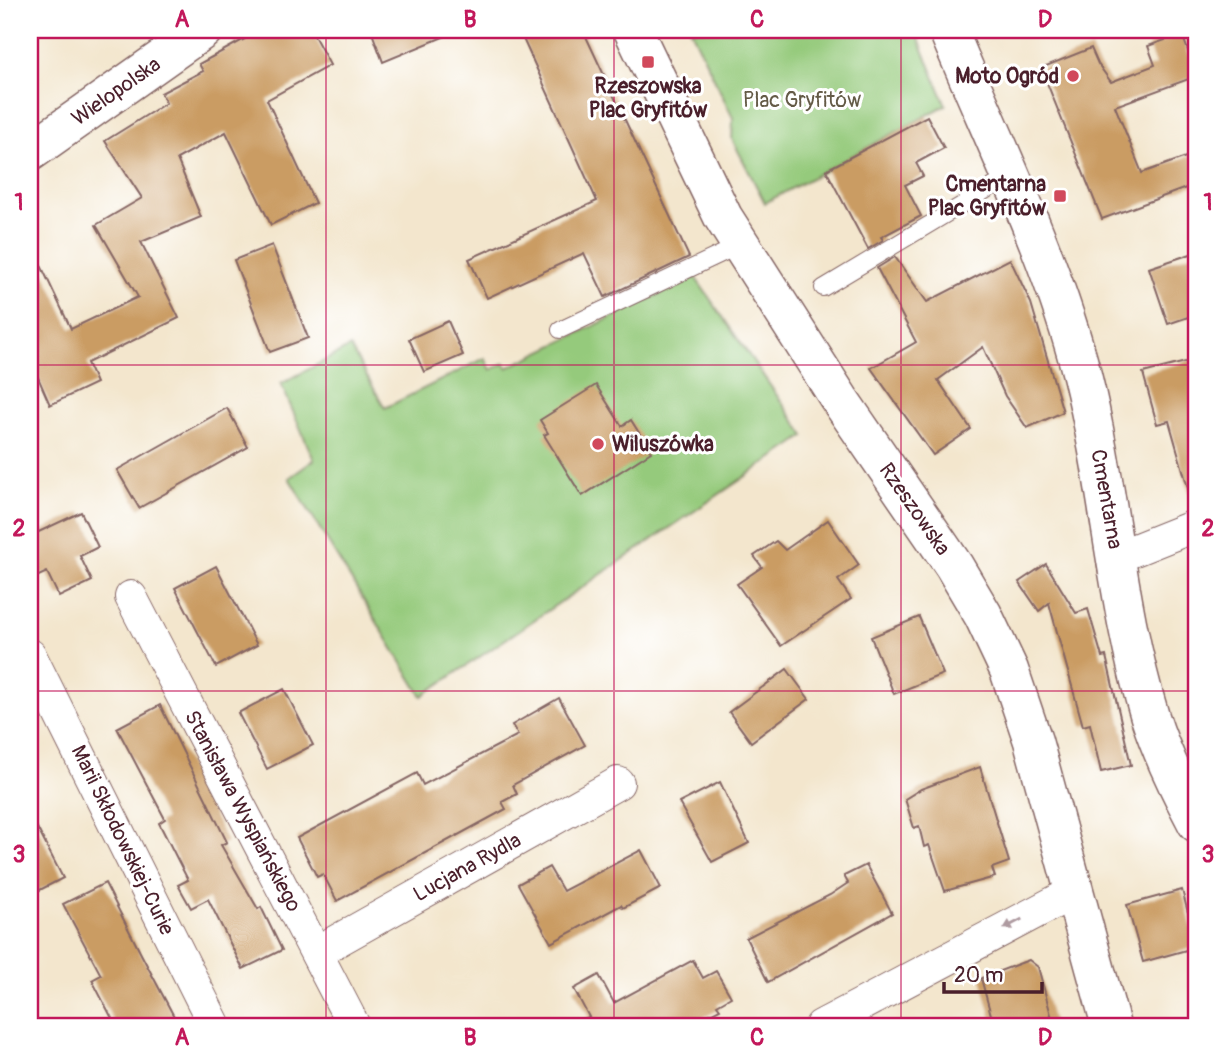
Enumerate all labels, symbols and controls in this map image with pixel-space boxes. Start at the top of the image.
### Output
text: A [175,5,190,34]
text: B [463,5,477,34]
text: C [750,5,764,34]
text: D [1038,5,1052,34]
street label: Wielopolska [67,51,166,132]
marker: Rzeszowska Plac Gryfitów [640,54,656,70]
place label: Moto Ogród [955,63,1059,90]
marker: Moto Ogród [1065,68,1081,84]
place label: Rzeszowska Plac Gryfitów [589,73,708,124]
park label: Plac Gryfitów [743,87,861,114]
place label: Cmentarna Plac Gryfitów [928,171,1047,222]
text: 1 [15,188,24,217]
marker: Cmentarna Plac Gryfitów [1052,188,1068,204]
text: 1 [1204,188,1213,217]
place label: Wiluszówka [612,431,714,458]
marker: Wiluszówka [590,436,606,452]
street label: Cmentarna [1084,447,1129,551]
street label: Rzeszowska [873,458,956,561]
text: 2 [13,514,26,543]
text: 2 [1202,514,1215,543]
street label: Stanisława Wyspiańskiego [178,706,307,917]
street label: Marii Skłodowskiej-Curie [65,741,181,940]
street label: Lucjana Rydla [408,827,526,908]
text: 3 [13,840,25,869]
text: 3 [1202,840,1214,869]
one-way arrow [1003,918,1023,929]
scale bar [944,951,1042,995]
text: 20 m [954,962,1003,989]
text: A [175,1023,190,1052]
text: B [463,1023,477,1052]
text: C [750,1023,764,1052]
text: D [1038,1023,1052,1052]

